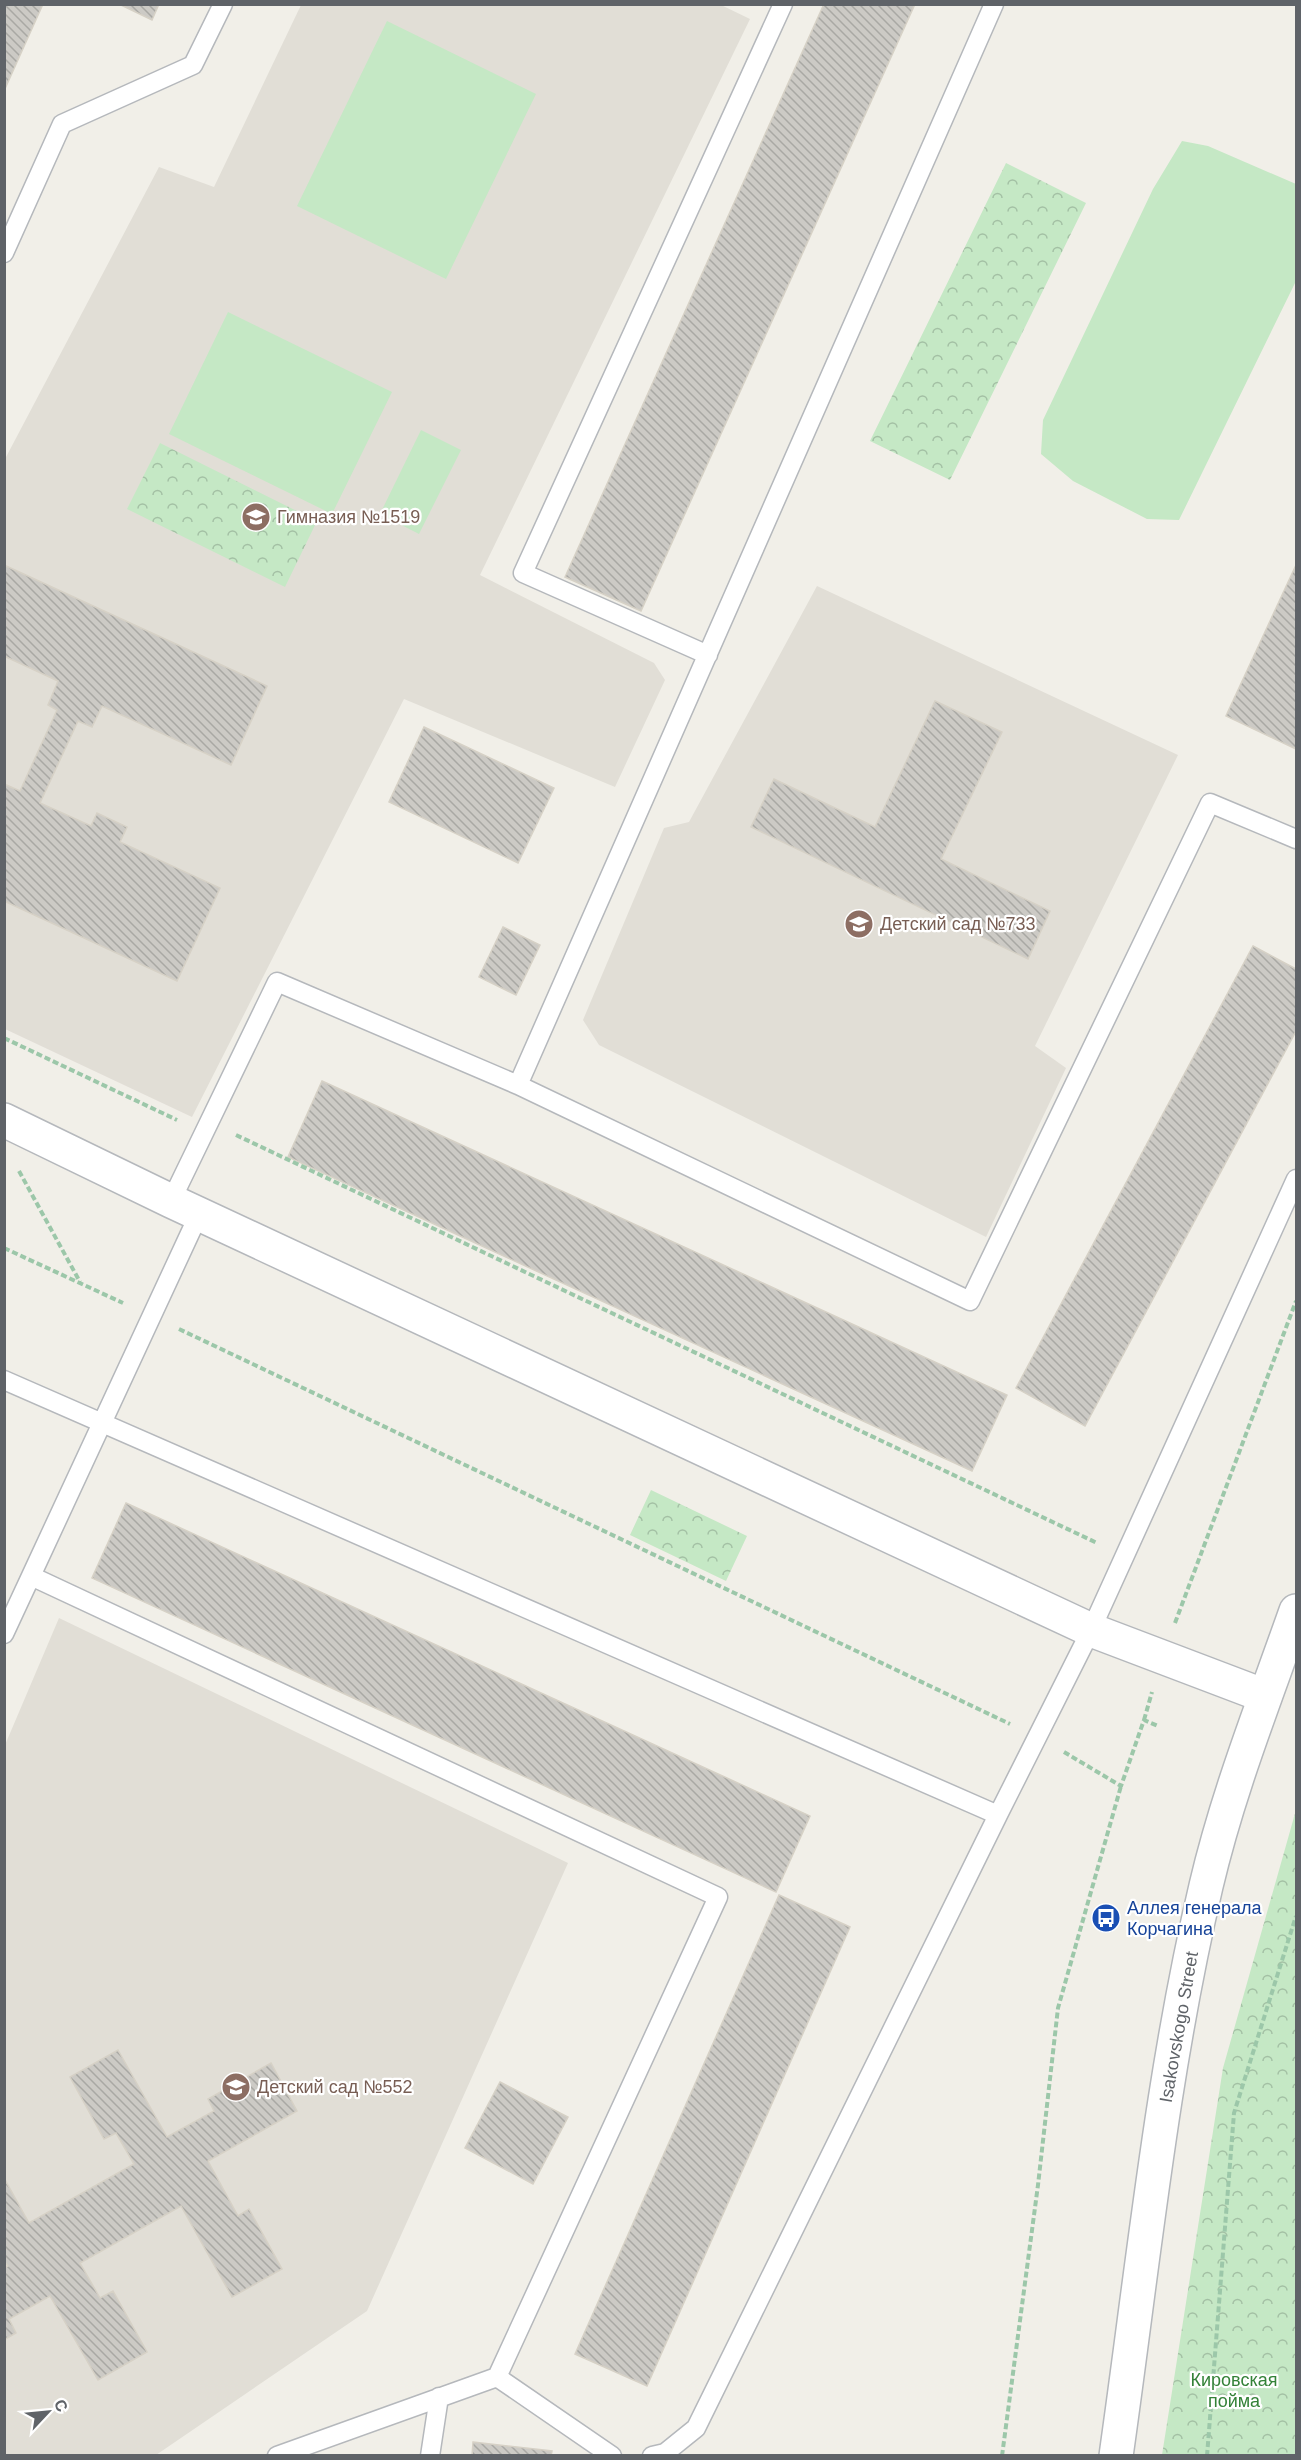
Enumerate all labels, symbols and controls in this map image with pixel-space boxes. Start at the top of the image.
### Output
school or university icon: Гимназия №1519 [240,501,272,533]
place label: Гимназия №1519 [277,507,420,527]
school or university icon: Детский сад №733 [843,908,875,940]
place label: Детский сад №733 [880,914,1036,934]
place label: Аллея генерала Корчагина [1127,1898,1262,1939]
bus stop icon: Аллея генерала Корчагина [1090,1902,1122,1934]
street label: Isakovskogo Street [1156,1950,1202,2104]
school or university icon: Детский сад №552 [220,2071,252,2103]
place label: Детский сад №552 [257,2077,413,2097]
park label: Кировская пойма [1191,2370,1277,2411]
north arrow [18,2382,78,2442]
text: С [51,2397,71,2415]

